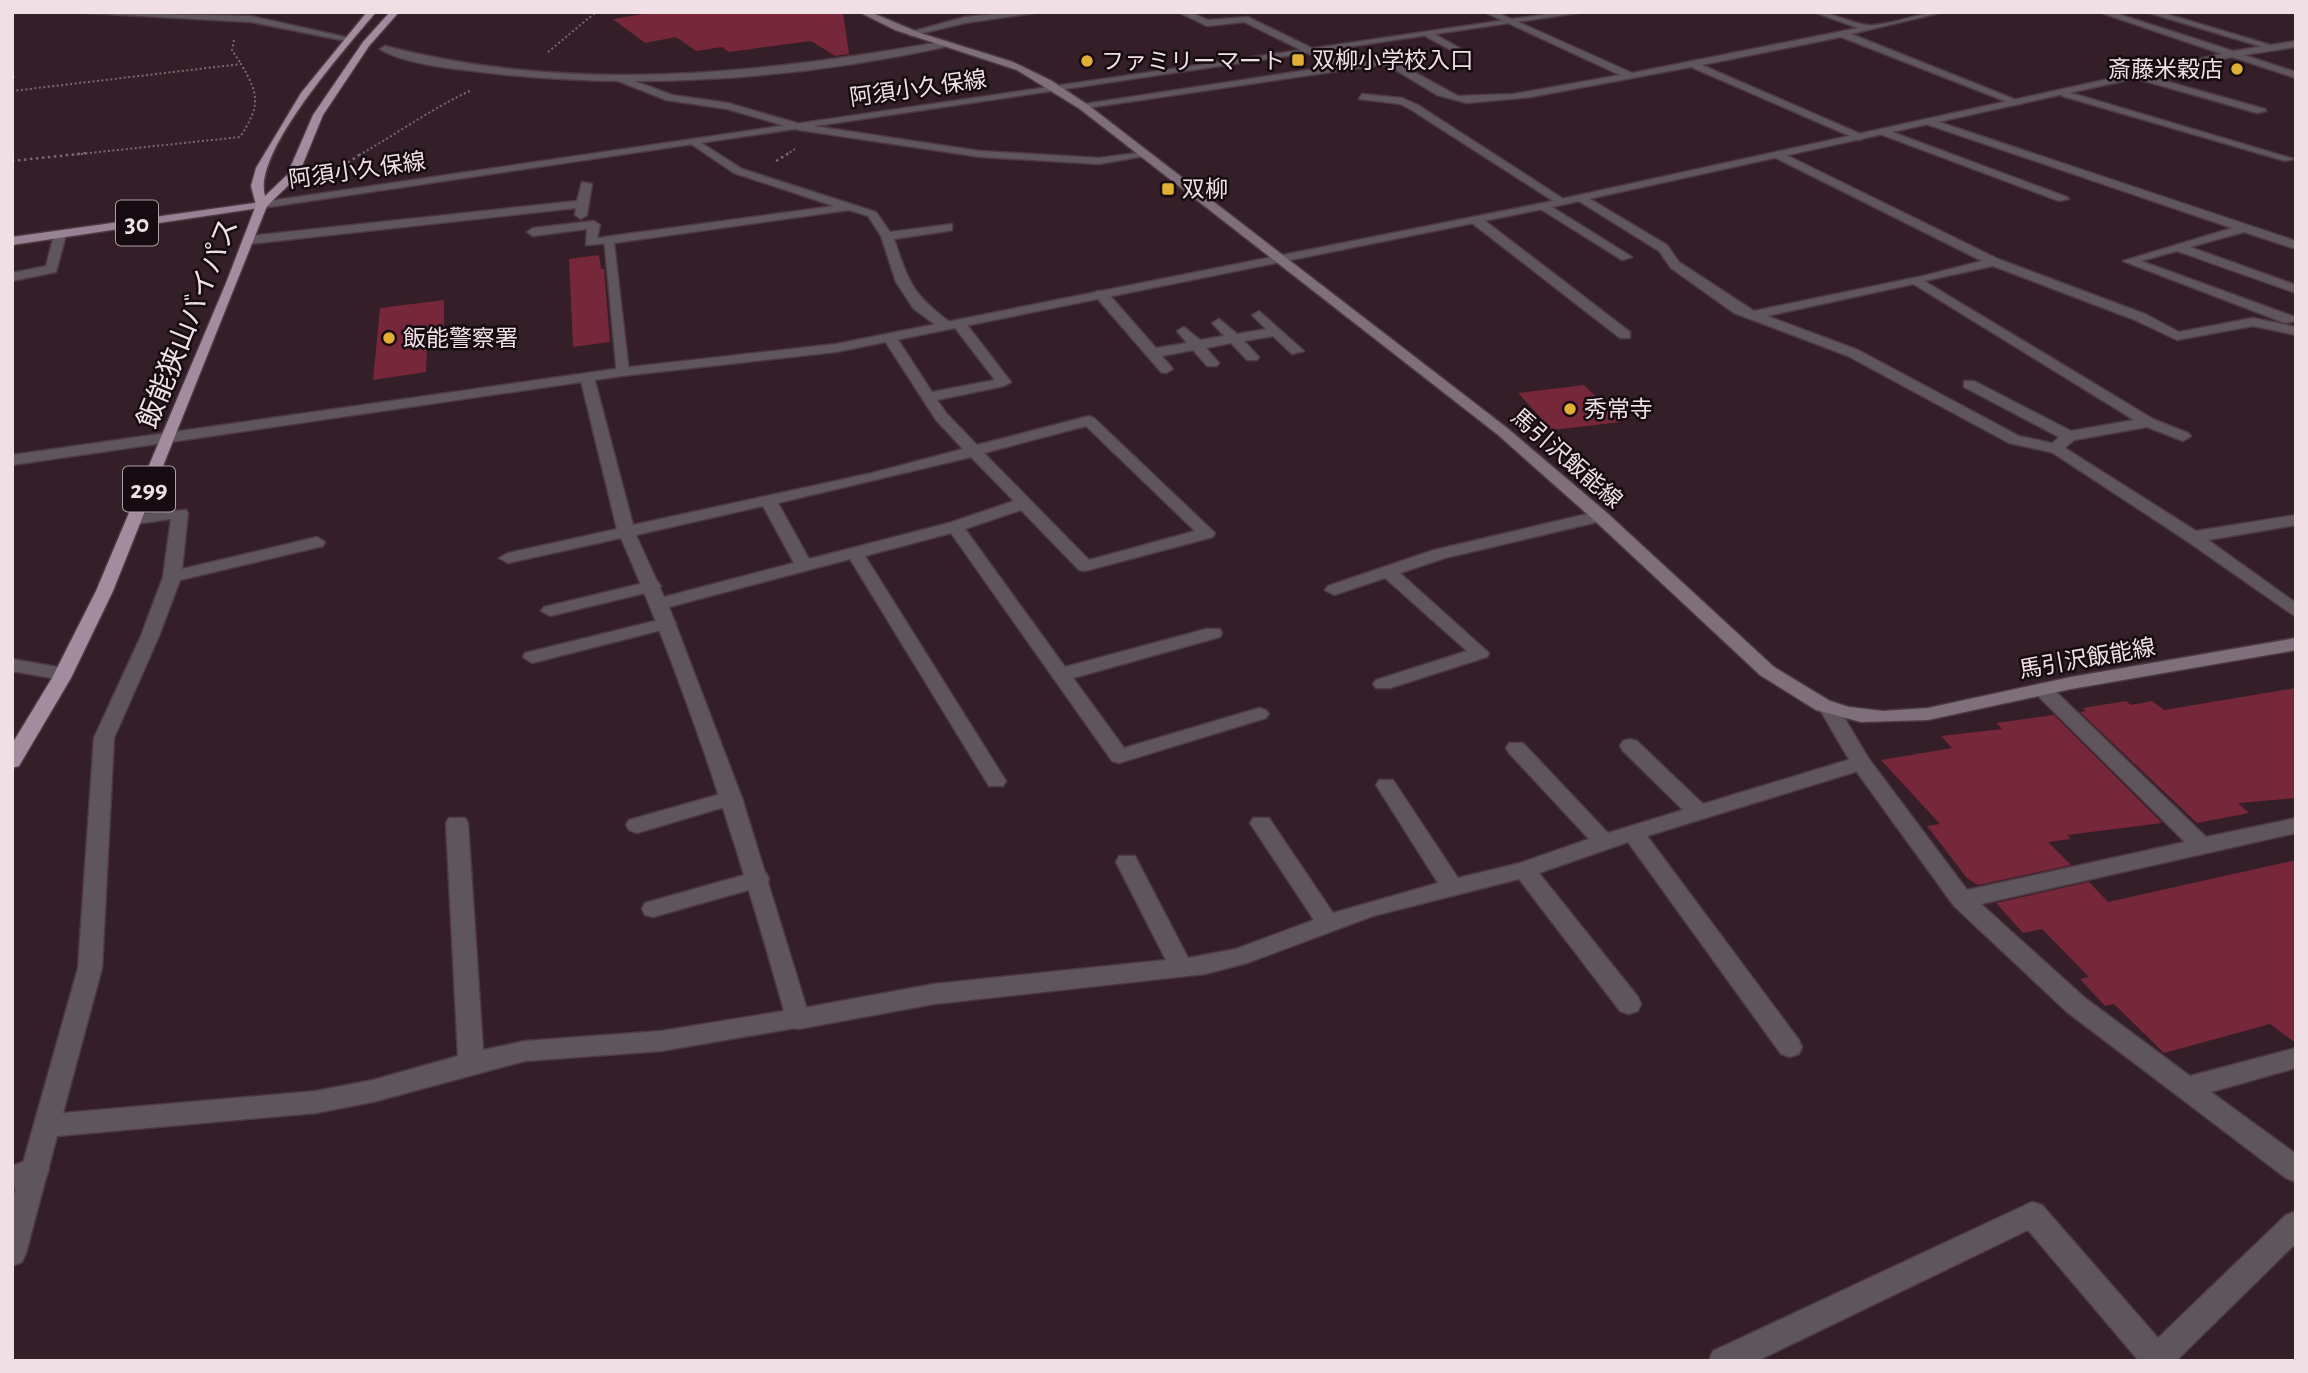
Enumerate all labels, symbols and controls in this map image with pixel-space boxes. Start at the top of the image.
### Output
place label: 双柳小学校入口 [1312,48,1473,73]
place label: ファミリーマート [1101,51,1285,74]
marker: 双柳小学校入口 [1290,52,1306,68]
marker: ファミリーマート [1079,53,1095,69]
place label: 斎藤米穀店 [2108,57,2223,82]
marker: 斎藤米穀店 [2229,61,2245,77]
street label: 阿須小久保線 [848,67,988,110]
street label: 阿須小久保線 [287,149,427,192]
place label: 双柳 [1182,177,1228,202]
marker: 双柳 [1160,181,1176,197]
road number: 30 [116,200,158,246]
street label: 飯能狭山バイパス [132,214,244,433]
place label: 飯能警察署 [403,326,518,351]
marker: 飯能警察署 [381,330,397,346]
place label: 秀常寺 [1584,397,1653,422]
marker: 秀常寺 [1562,401,1578,417]
street label: 馬引沢飯能線 [1506,404,1627,513]
road number: 299 [123,467,175,512]
street label: 馬引沢飯能線 [2017,634,2157,683]

